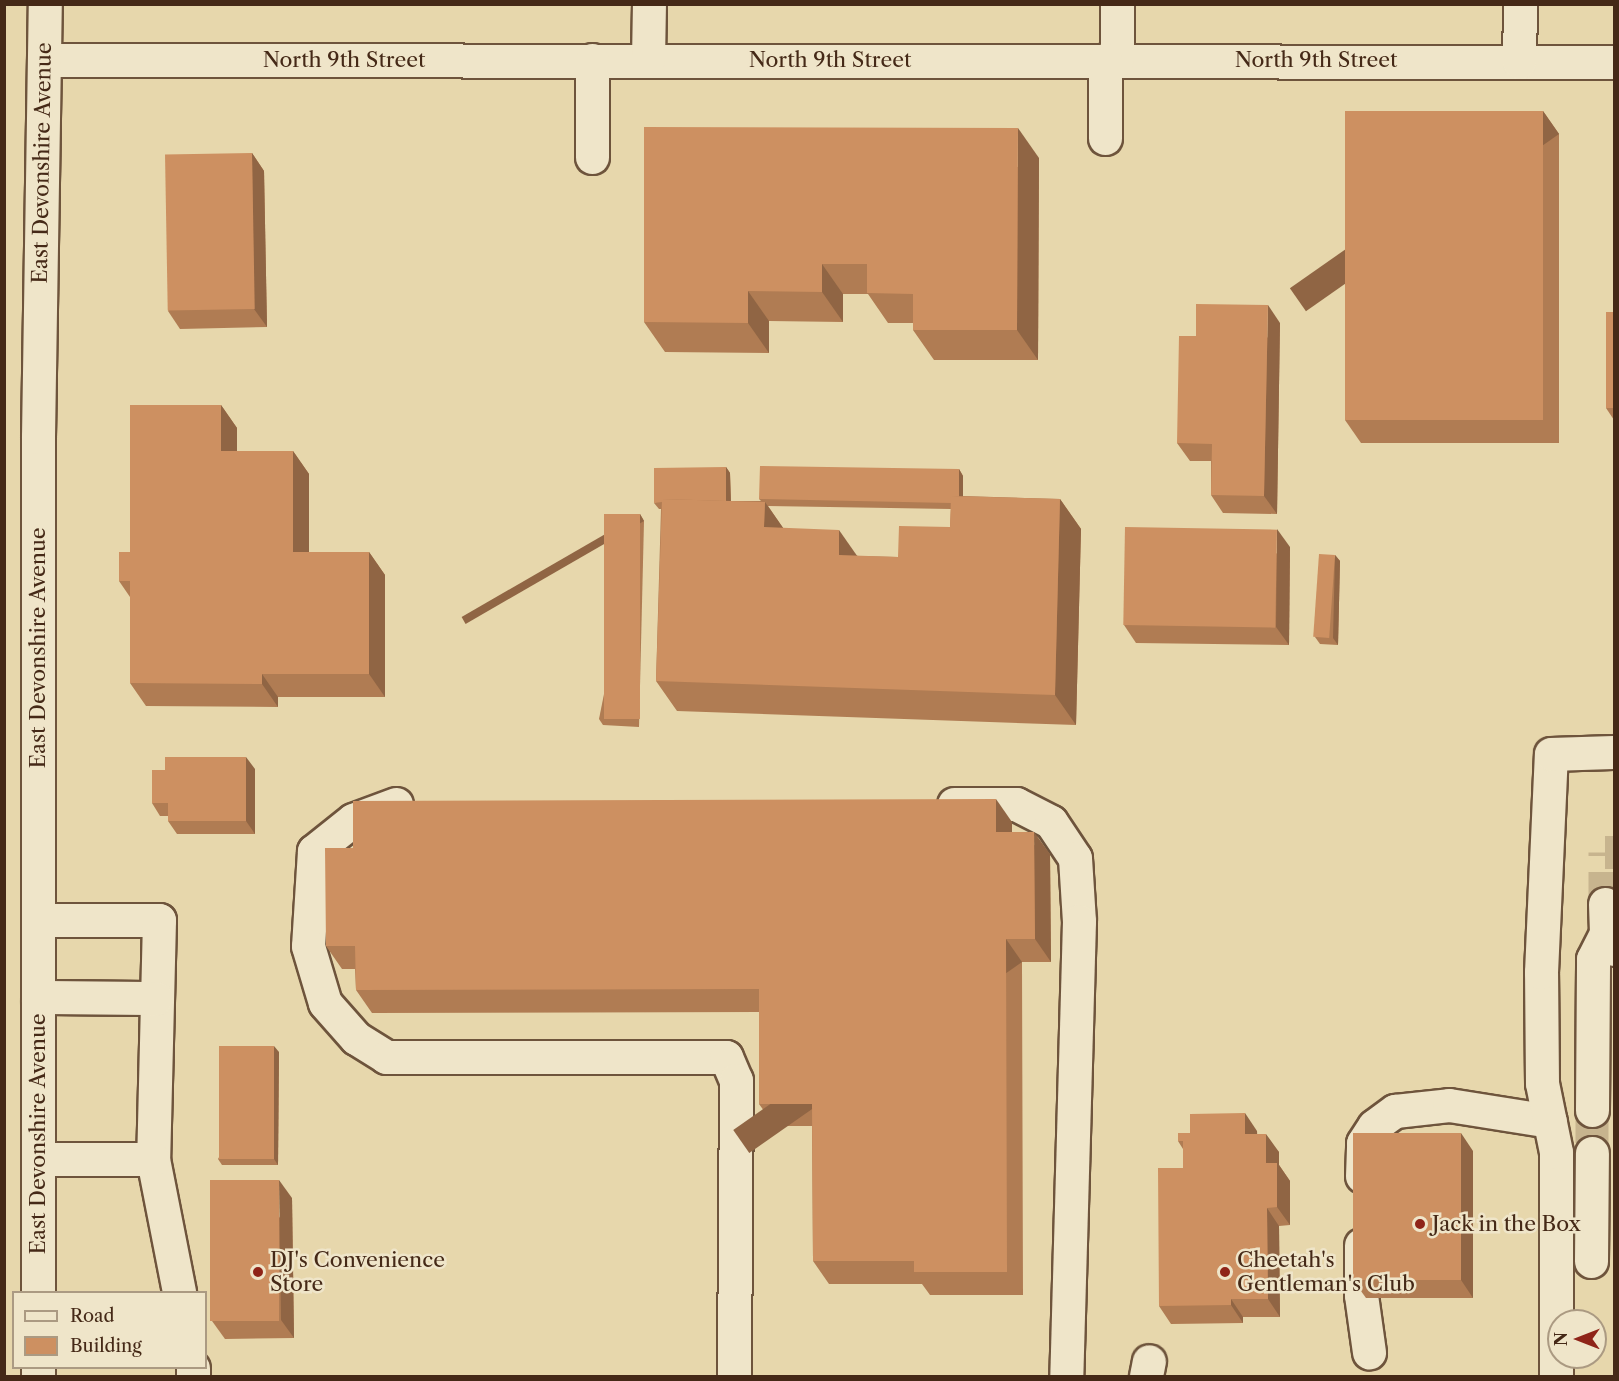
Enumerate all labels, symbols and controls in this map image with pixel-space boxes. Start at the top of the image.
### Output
street label: East Devonshire Avenue [27,42,57,284]
street label: North 9th Street [263,47,425,73]
street label: North 9th Street [749,47,911,73]
street label: North 9th Street [1235,47,1397,73]
street label: East Devonshire Avenue [25,527,51,769]
street label: East Devonshire Avenue [25,1013,51,1255]
place label: Jack in the Box [1432,1211,1581,1237]
marker: Jack in the Box [1413,1217,1427,1231]
place label: DJ's Convenience Store [270,1247,445,1297]
place label: Cheetah's Gentleman's Club [1237,1247,1415,1297]
marker: DJ's Convenience Store [251,1265,265,1279]
marker: Cheetah's Gentleman's Club [1218,1265,1232,1279]
legend [12,1291,207,1369]
text: Road [70,1305,115,1327]
north arrow [1547,1309,1607,1369]
text: N [1551,1332,1571,1346]
text: Building [70,1335,142,1357]

